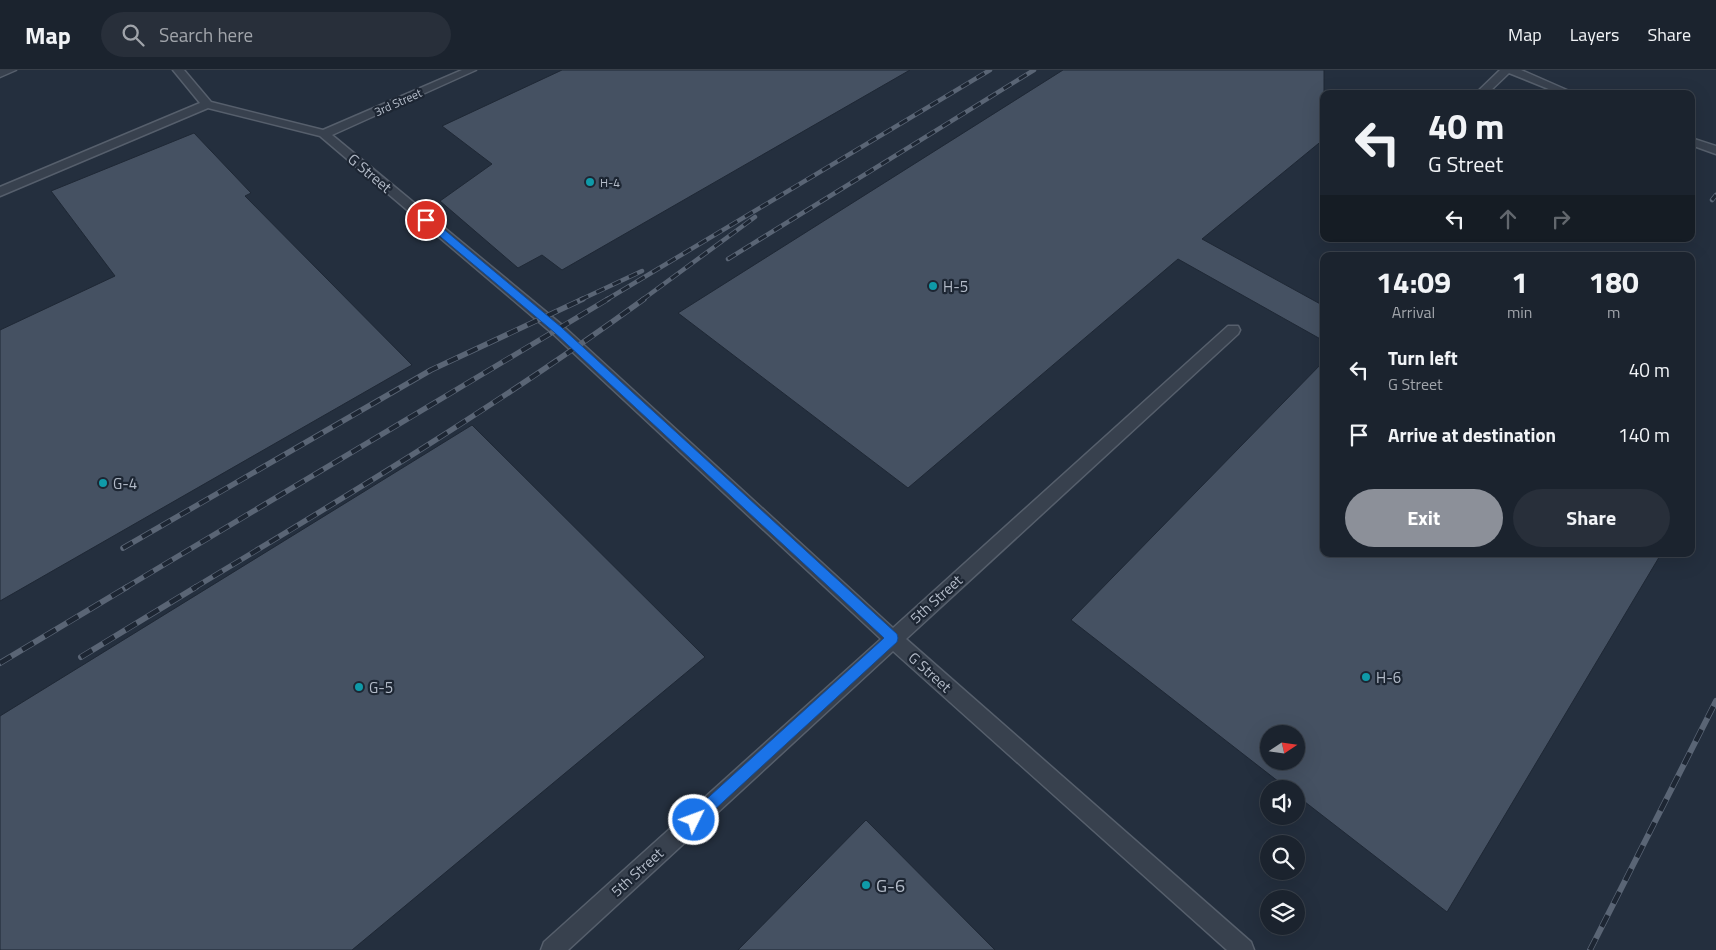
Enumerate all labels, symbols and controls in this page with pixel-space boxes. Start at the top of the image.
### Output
search box [101,12,451,57]
text: Map [25,17,71,53]
text: Search here [159,20,253,49]
icon: search [119,21,147,49]
text: Map [1508,21,1542,48]
text: Layers [1570,21,1619,48]
text: Share [1647,21,1691,48]
street label: 3rd Street [371,83,426,121]
text: 40 m [1428,99,1504,153]
icon: left [1345,110,1410,175]
text: G Street [1428,147,1503,181]
street label: G Street [343,148,398,199]
place label: H-4 [600,173,620,192]
marker: H-4 [584,176,596,188]
pin [405,199,447,241]
icon: left [1441,205,1469,233]
icon: ahead [1494,205,1522,233]
icon: right [1547,205,1575,233]
icon: arrive [412,206,440,234]
text: 14:09 [1376,259,1451,305]
text: 1 [1511,259,1528,305]
text: 180 [1589,259,1639,305]
place label: H-5 [943,275,968,298]
marker: H-5 [927,280,939,292]
text: Arrival [1392,300,1435,324]
text: min [1507,300,1532,324]
text: m [1607,300,1620,324]
text: Turn left [1388,343,1458,372]
text: 40 m [1629,355,1670,384]
icon: left [1345,356,1373,384]
text: G Street [1388,372,1443,396]
text: Arrive at destination [1388,420,1556,449]
text: 140 m [1618,420,1670,449]
icon: arrive [1345,421,1373,449]
place label: G-4 [113,472,137,495]
marker: G-4 [97,477,109,489]
button: Exit [1345,489,1503,547]
button: Share [1513,489,1670,547]
street label: 5th Street [905,569,968,629]
street label: G Street [903,646,957,698]
place label: H-6 [1376,666,1401,689]
marker: H-6 [1360,671,1372,683]
place label: G-5 [369,676,393,699]
marker: G-5 [353,681,365,693]
north arrow [1260,725,1305,770]
map controls [1260,725,1305,935]
button: sound [1260,780,1305,825]
position arrow [667,793,719,845]
button: search [1260,835,1305,880]
street label: 5th Street [606,842,669,902]
place label: G-6 [876,872,905,899]
marker: G-6 [860,879,872,891]
button: layers [1260,890,1305,935]

